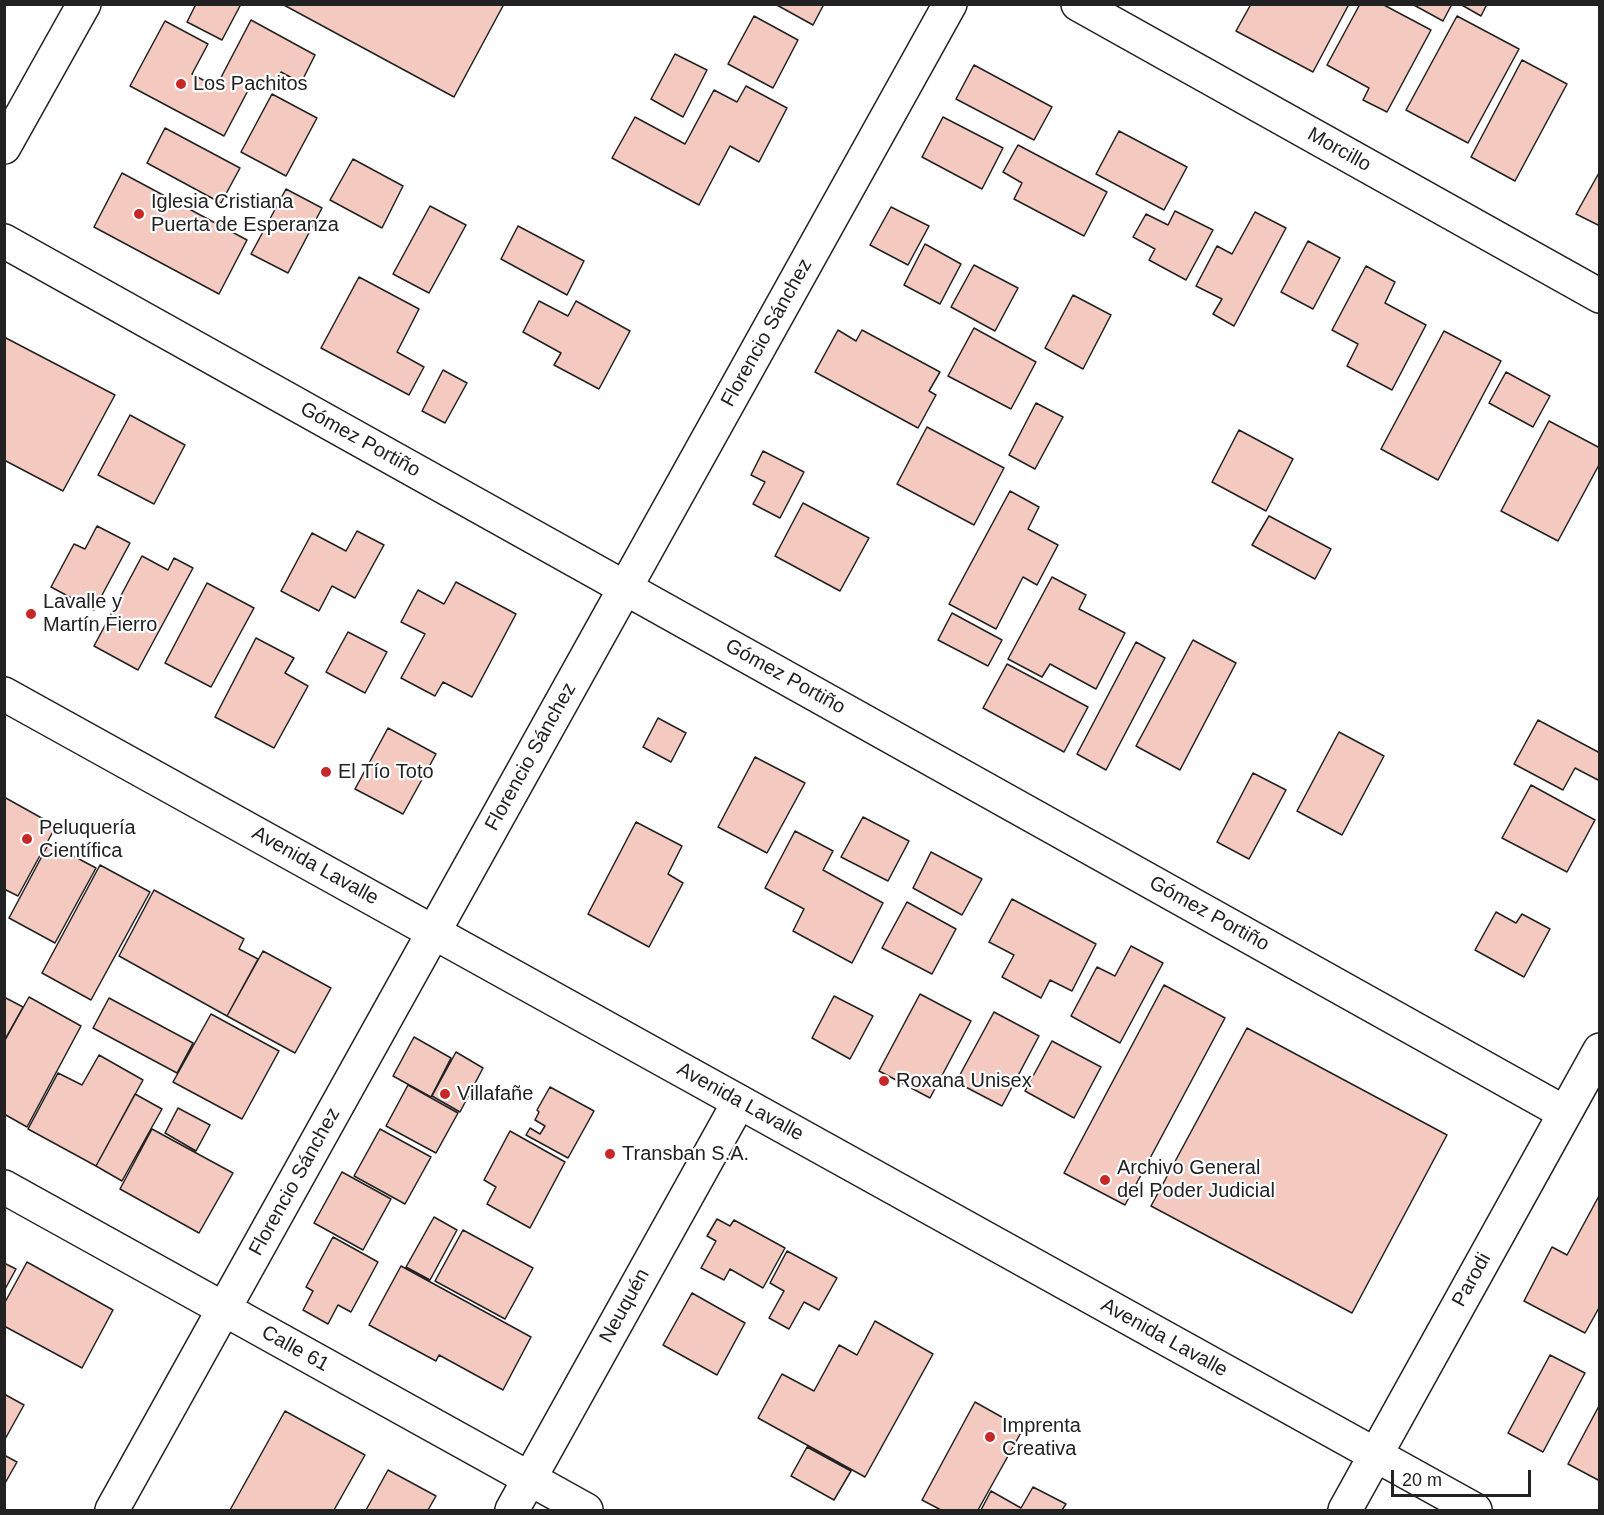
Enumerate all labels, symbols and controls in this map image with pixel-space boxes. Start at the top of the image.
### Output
place label: Los Pachitos [193,72,308,96]
marker: Los Pachitos [174,77,188,91]
street label: Morcillo [1303,123,1375,177]
place label: Iglesia Cristiana Puerta de Esperanza [151,190,339,237]
marker: Iglesia Cristiana Puerta de Esperanza [132,207,146,221]
street label: Florencio Sánchez [716,255,818,411]
street label: Gómez Portiño [296,397,424,483]
place label: Lavalle y Martín Fierro [43,590,157,637]
marker: Lavalle y Martín Fierro [24,607,38,621]
street label: Gómez Portiño [721,634,849,720]
street label: Florencio Sánchez [480,679,582,835]
place label: El Tío Toto [338,760,434,784]
marker: El Tío Toto [319,765,333,779]
place label: Peluquería Científica [39,816,136,863]
street label: Avenida Lavalle [248,821,382,911]
marker: Peluquería Científica [20,832,34,846]
street label: Gómez Portiño [1145,871,1273,957]
street label: Avenida Lavalle [673,1057,807,1147]
place label: Roxana Unisex [896,1069,1032,1093]
marker: Roxana Unisex [877,1074,891,1088]
place label: Villafañe [457,1082,533,1106]
marker: Villafañe [438,1087,452,1101]
street label: Florencio Sánchez [244,1104,346,1260]
place label: Transban S.A. [622,1142,749,1166]
marker: Transban S.A. [603,1147,617,1161]
place label: Archivo General del Poder Judicial [1117,1156,1275,1203]
marker: Archivo General del Poder Judicial [1098,1173,1112,1187]
street label: Parodi [1447,1249,1497,1311]
street label: Neuquén [595,1265,655,1347]
street label: Avenida Lavalle [1097,1293,1231,1383]
street label: Calle 61 [257,1321,333,1377]
place label: Imprenta Creativa [1002,1414,1081,1461]
marker: Imprenta Creativa [983,1430,997,1444]
scale bar [1394,1458,1534,1496]
text: 20 m [1402,1470,1442,1490]

